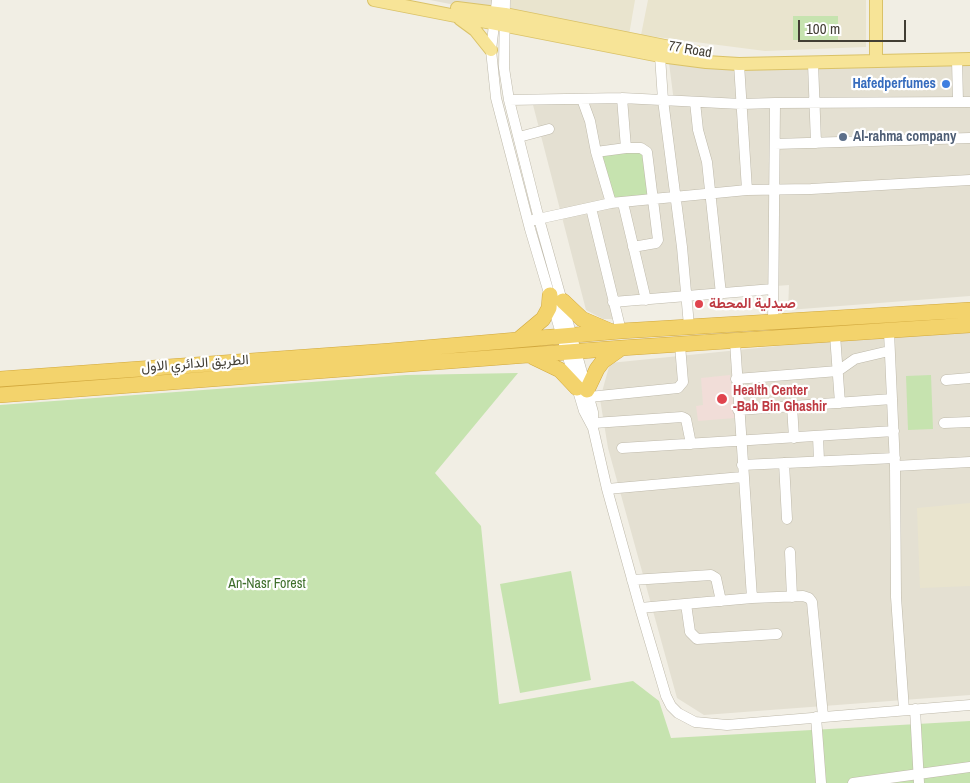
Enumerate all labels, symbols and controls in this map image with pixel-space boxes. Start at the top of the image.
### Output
scale bar [800,10,908,42]
text: 100 m [806,18,840,39]
street label: 77 Road [667,38,713,62]
place label: Hafedperfumes [852,76,936,92]
marker: Hafedperfumes [940,78,952,90]
place label: Al-rahma company [853,129,956,145]
marker: Al-rahma company [837,131,849,143]
place label: صيدلية المحطة [709,296,796,312]
marker: صيدلية المحطة [693,298,705,310]
street label: الطريق الدائري الاول [141,352,249,376]
place label: Health Center -Bab Bin Ghashir [733,383,827,416]
marker: Health Center -Bab Bin Ghashir [715,392,729,406]
park label: An-Nasr Forest [228,576,306,592]

